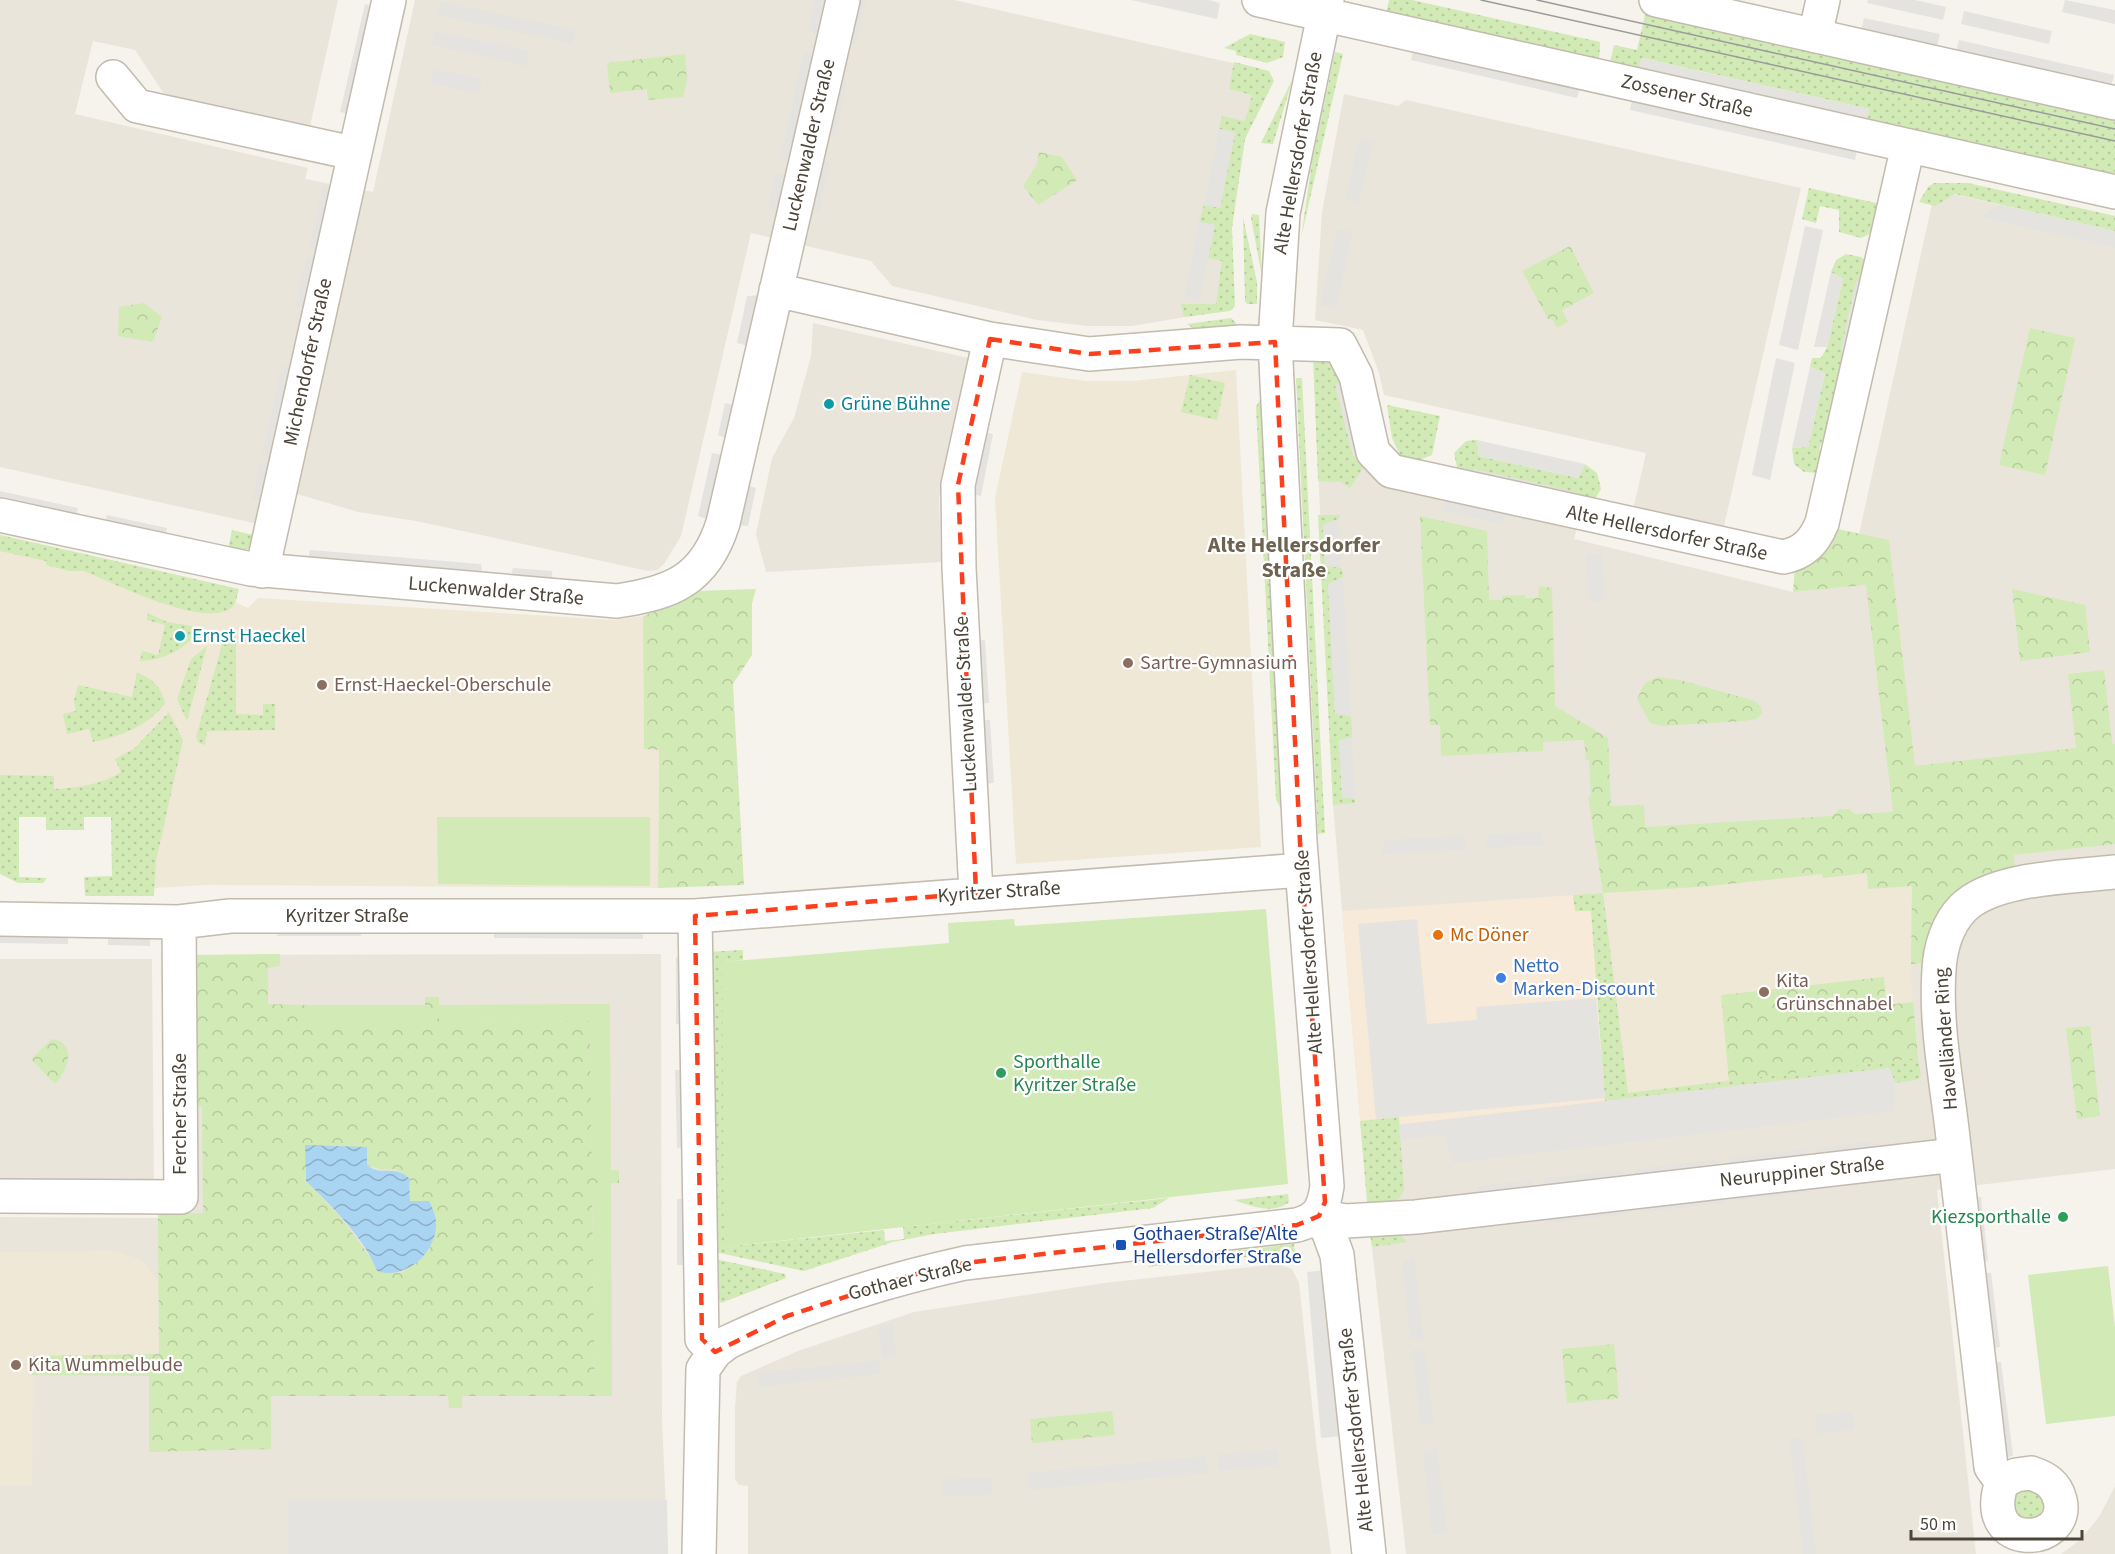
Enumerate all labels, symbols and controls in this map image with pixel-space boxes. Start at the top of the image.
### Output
street label: Alte Hellersdorfer Straße [1266,50,1330,256]
street label: Luckenwalder Straße [776,56,842,234]
street label: Zossener Straße [1618,67,1756,125]
street label: Michendorfer Straße [277,276,339,448]
place label: Grüne Bühne [841,390,950,418]
marker: Grüne Bühne [822,397,836,411]
street label: Alte Hellersdorfer Straße [1564,498,1770,568]
district label: Alte Hellersdorfer Straße [1207,529,1380,586]
street label: Luckenwalder Straße [407,569,585,613]
street label: Luckenwalder Straße [947,615,985,793]
place label: Ernst Haeckel [192,622,306,650]
marker: Ernst Haeckel [173,629,187,643]
place label: Sartre-Gymnasium [1140,649,1298,677]
marker: Sartre-Gymnasium [1121,656,1135,670]
place label: Ernst-Haeckel-Oberschule [334,671,551,699]
marker: Ernst-Haeckel-Oberschule [315,678,329,692]
street label: Alte Hellersdorfer Straße [1288,849,1330,1055]
street label: Kyritzer Straße [937,874,1062,910]
street label: Kyritzer Straße [285,902,409,930]
place label: Mc Döner [1450,921,1529,949]
marker: Mc Döner [1431,928,1445,942]
place label: Netto Marken-Discount [1513,952,1655,1003]
place label: Kita Grünschnabel [1776,967,1893,1018]
street label: Havelländer Ring [1927,967,1965,1111]
marker: Netto Marken-Discount [1494,971,1508,985]
marker: Kita Grünschnabel [1757,985,1771,999]
place label: Sporthalle Kyritzer Straße [1013,1048,1136,1099]
street label: Fercher Straße [166,1053,194,1175]
marker: Sporthalle Kyritzer Straße [994,1066,1008,1080]
street label: Neuruppiner Straße [1718,1149,1886,1195]
place label: Kiezsporthalle [1931,1203,2051,1231]
marker: Kiezsporthalle [2056,1210,2070,1224]
place label: Gothaer Straße/Alte Hellersdorfer Straße [1133,1220,1302,1271]
marker: Gothaer Straße/Alte Hellersdorfer Straße [1114,1238,1128,1252]
street label: Gothaer Straße [845,1250,975,1308]
street label: Alte Hellersdorfer Straße [1331,1327,1381,1533]
place label: Kita Wummelbude [28,1351,183,1379]
marker: Kita Wummelbude [9,1358,23,1372]
scale bar [1911,1503,2082,1541]
text: 50 m [1920,1512,1956,1537]

